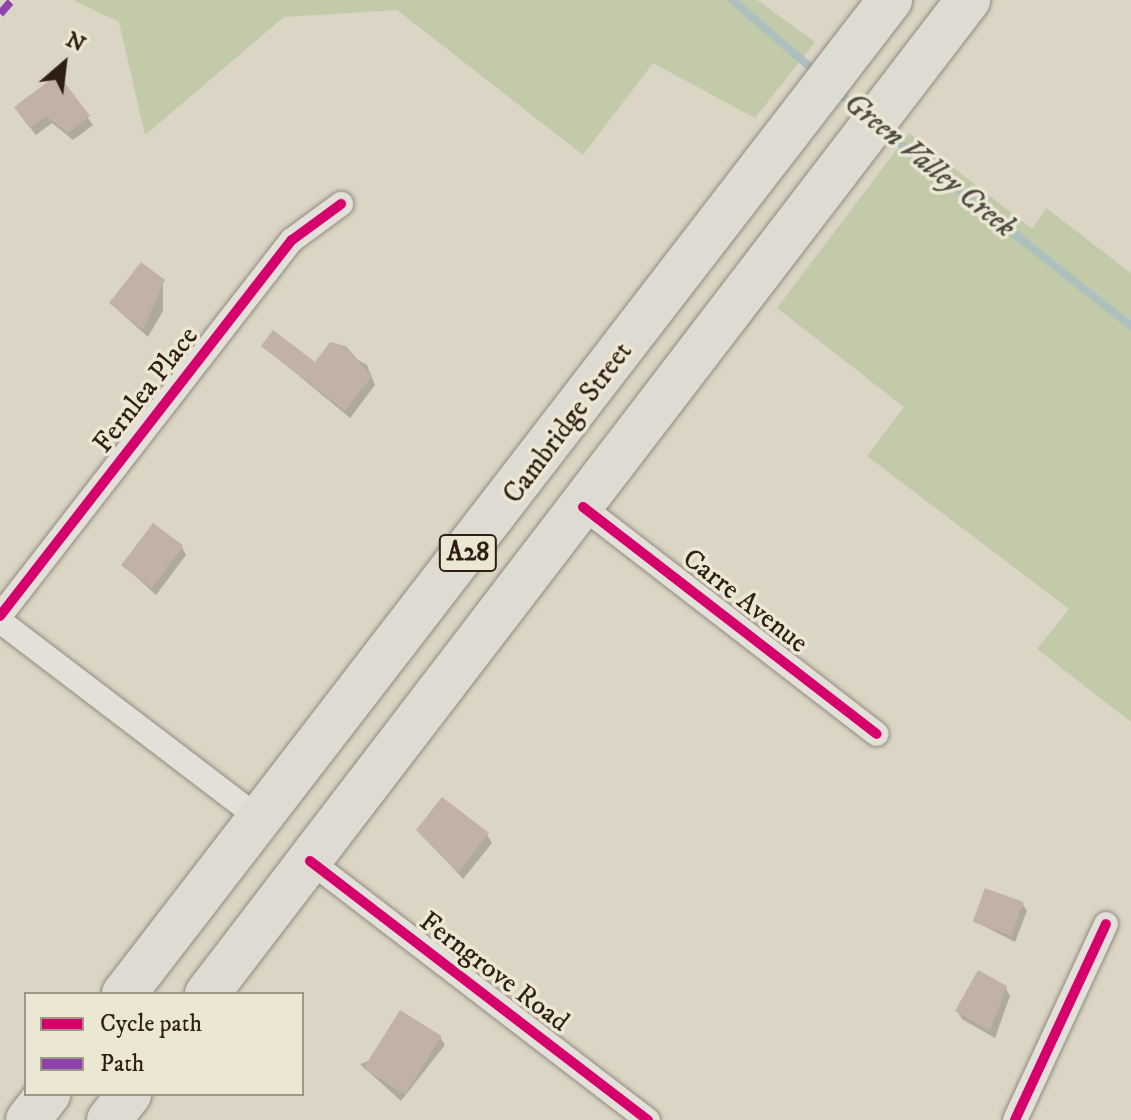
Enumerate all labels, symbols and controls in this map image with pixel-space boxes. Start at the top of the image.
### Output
north arrow [24,24,104,104]
text: N [61,26,90,59]
water label: Green Valley Creek [836,86,1022,246]
street label: Fernlea Place [86,320,206,460]
street label: Cambridge Street [496,336,640,510]
road number: A28 [438,531,498,575]
street label: Carre Avenue [676,542,814,660]
street label: Ferngrove Road [413,905,575,1039]
legend [24,992,304,1096]
text: Cycle path [100,1009,202,1039]
text: Path [100,1049,144,1079]

